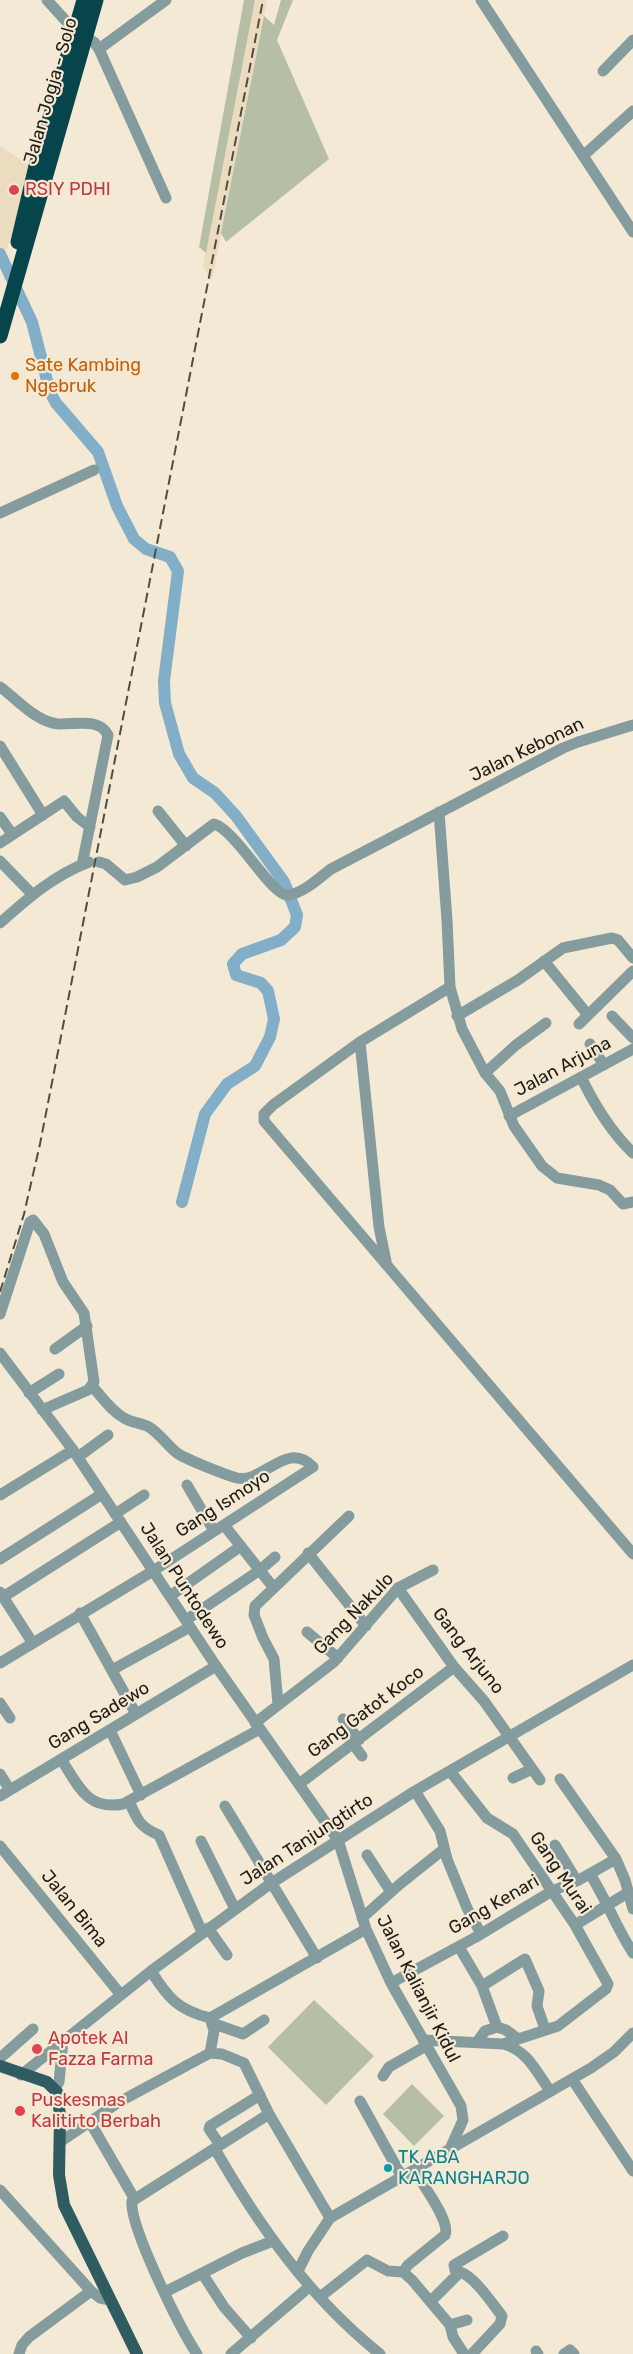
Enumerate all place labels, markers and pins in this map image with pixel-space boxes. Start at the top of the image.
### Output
place label: RSIY PDHI [25,179,111,201]
marker: RSIY PDHI [7,183,21,197]
place label: Sate Kambing Ngebruk [25,355,141,398]
marker: Sate Kambing Ngebruk [9,370,21,382]
place label: Apotek Al Fazza Farma [48,2028,153,2070]
marker: Apotek Al Fazza Farma [30,2042,44,2056]
place label: Puskesmas Kalitirto Berbah [31,2090,161,2132]
marker: Puskesmas Kalitirto Berbah [13,2104,27,2118]
place label: TK ABA KARANGHARJO [398,2147,530,2190]
marker: TK ABA KARANGHARJO [382,2162,394,2174]

